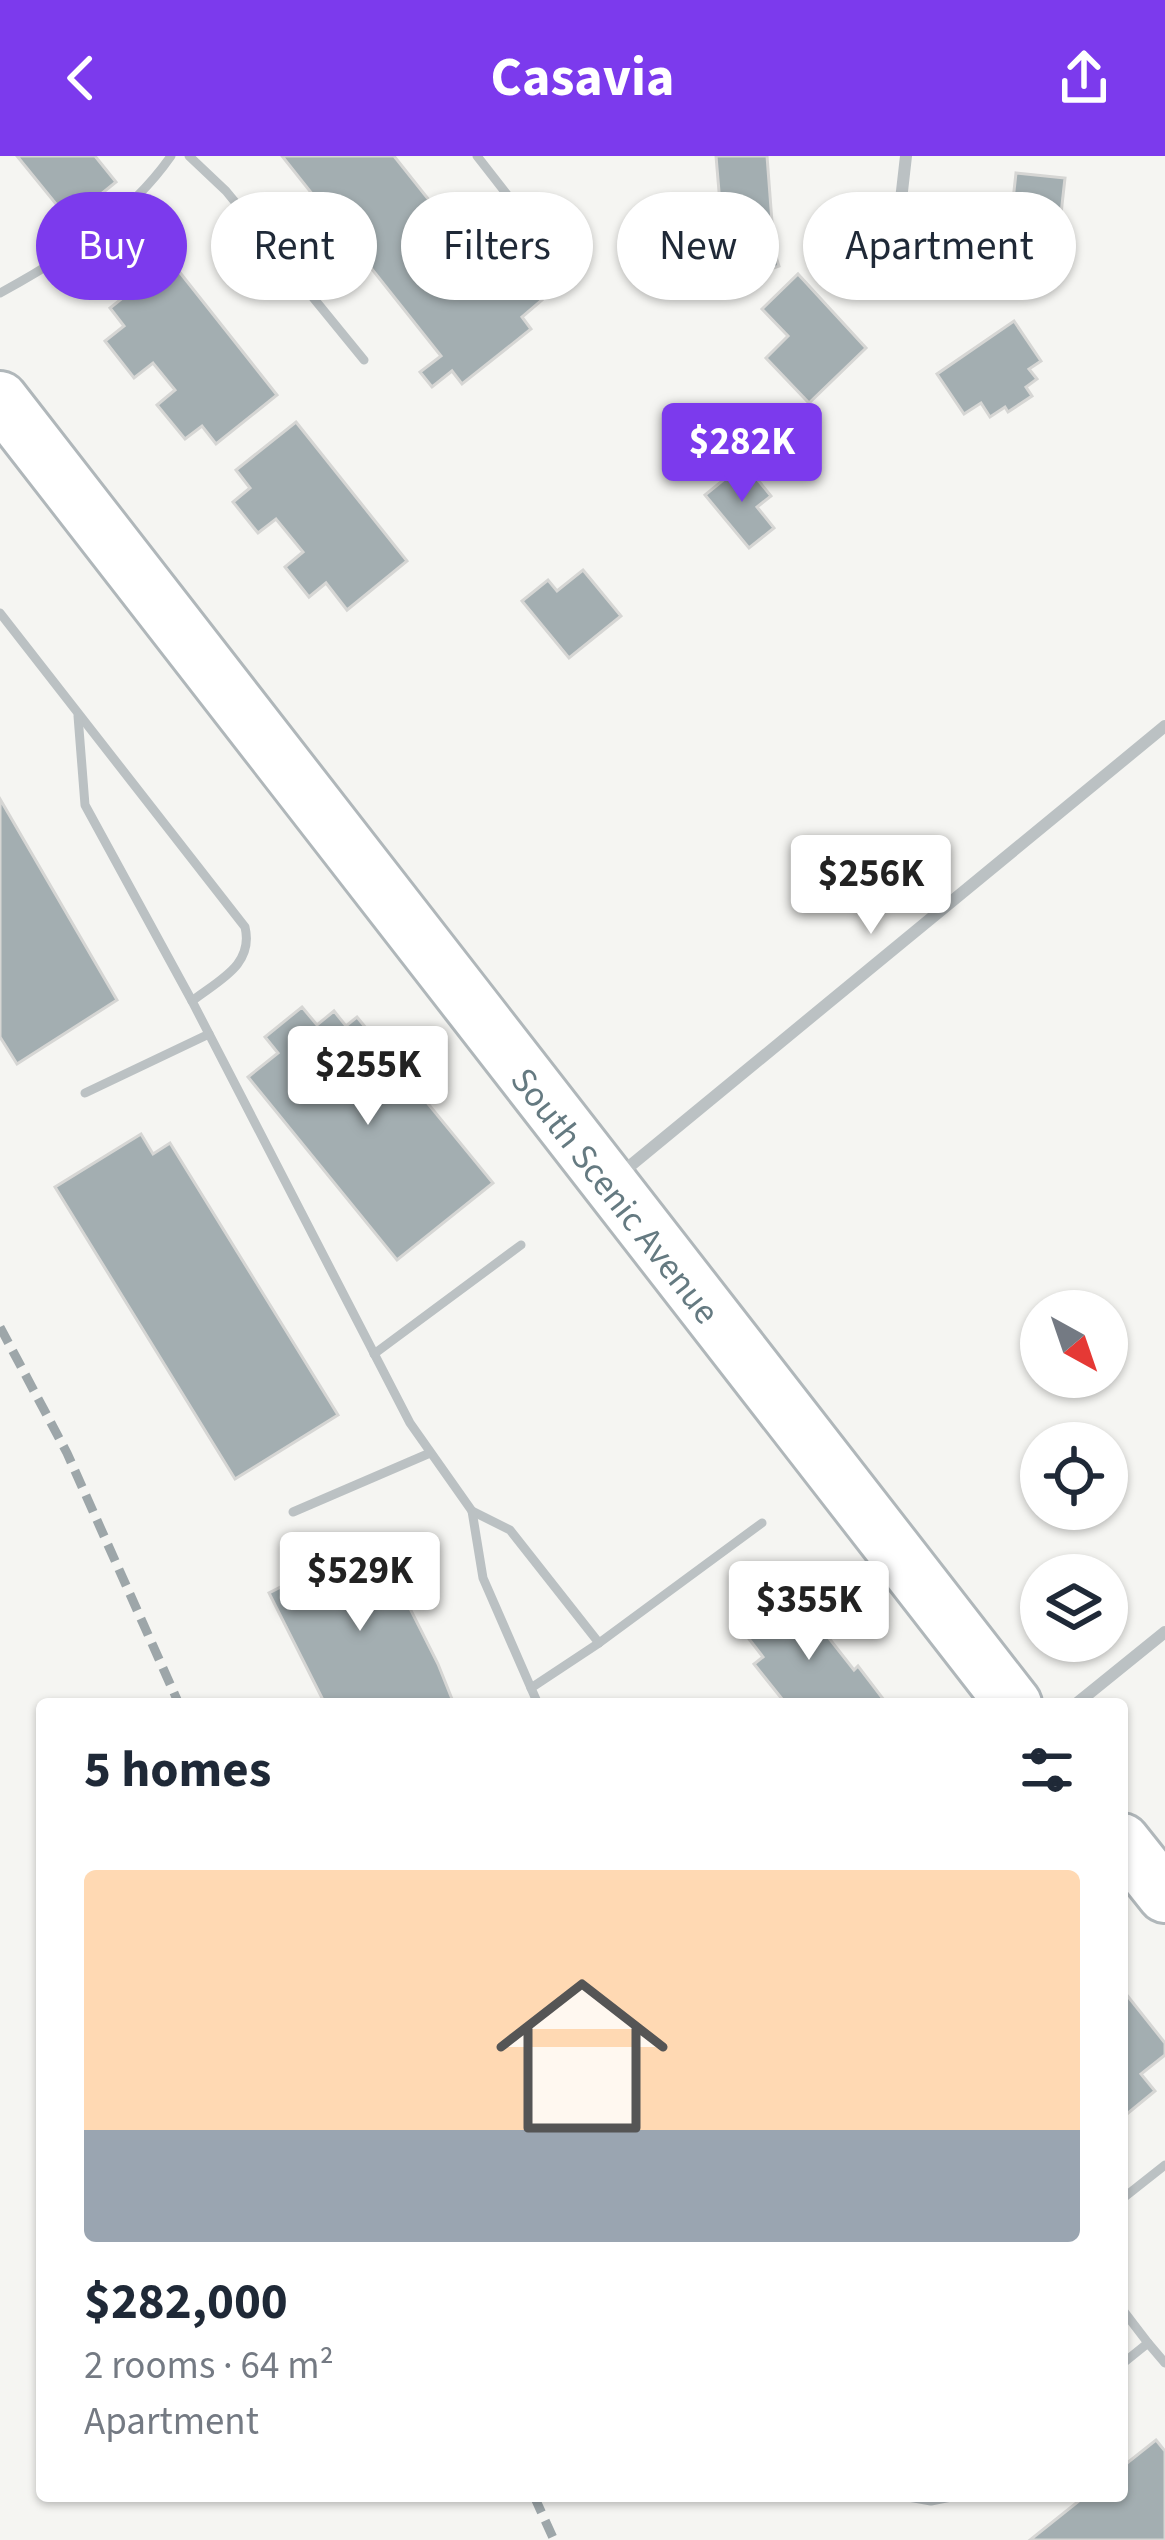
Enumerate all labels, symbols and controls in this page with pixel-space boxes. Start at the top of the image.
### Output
text: Casavia [491,40,674,117]
icon: back [48,45,114,111]
icon: share [1051,45,1117,111]
chip: Buy [36,192,187,300]
chip: Rent [211,192,377,300]
chip: Filters [401,192,593,300]
chip: New [617,192,779,300]
chip: Apartment [803,192,1076,300]
pin: $282K [658,403,826,505]
text: $282K [689,414,795,470]
pin: $256K [787,835,955,937]
text: $256K [818,846,924,902]
pin: $255K [284,1026,452,1128]
text: $255K [315,1037,421,1093]
street label: South Scenic Avenue [498,1057,731,1335]
north arrow [1020,1290,1128,1398]
map controls [1020,1290,1128,1662]
button: locate [1020,1422,1128,1530]
pin: $529K [276,1532,444,1634]
text: $529K [307,1543,413,1599]
button: layers [1020,1554,1128,1662]
pin: $355K [725,1561,893,1663]
text: $355K [756,1572,862,1628]
text: 5 homes [84,1734,271,1806]
icon: filters [1014,1737,1080,1803]
icon: home [474,1948,690,2164]
text: $282,000 [84,2266,288,2338]
text: 2 rooms · 64 m² [84,2338,334,2394]
text: Apartment [84,2394,259,2450]

